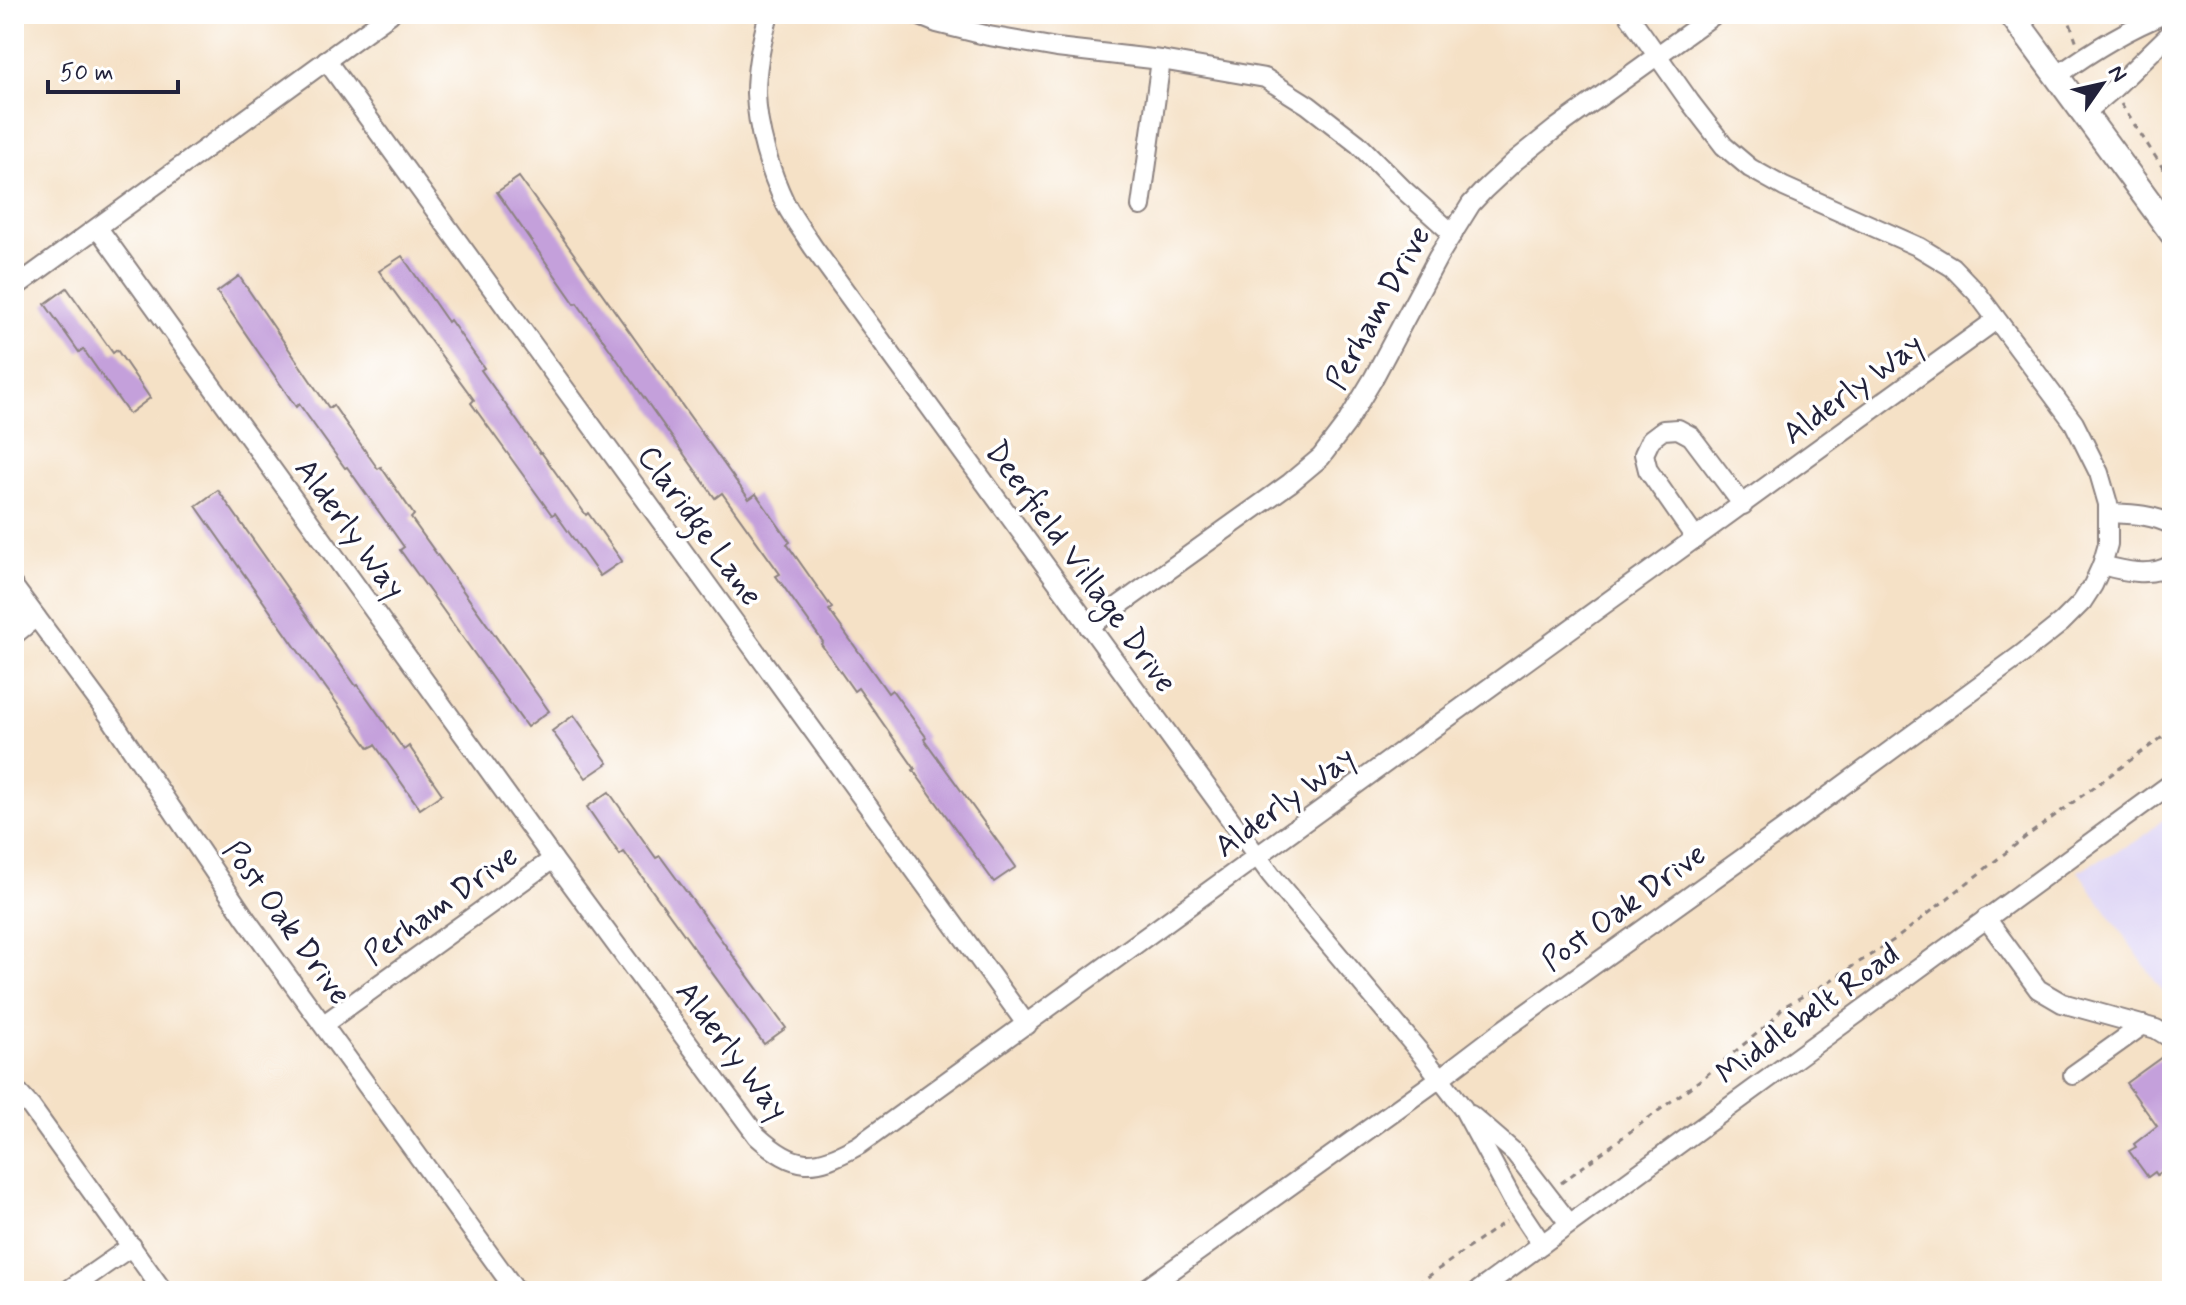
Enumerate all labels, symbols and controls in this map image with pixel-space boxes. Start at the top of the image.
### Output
scale bar [48,44,178,94]
north arrow [2062,44,2142,124]
text: 50 m [60,58,114,89]
text: N [2101,60,2133,88]
street label: Perham Drive [1316,218,1441,398]
street label: Alderly Way [1774,324,1932,455]
street label: Deerfield Village Drive [973,433,1186,703]
street label: Claridge Lane [624,437,772,617]
street label: Alderly Way [284,450,415,608]
street label: Alderly Way [1206,737,1364,868]
street label: Post Oak Drive [212,832,360,1014]
street label: Post Oak Drive [1533,834,1715,982]
street label: Perham Drive [355,835,527,976]
street label: Middlebelt Road [1708,934,1908,1095]
street label: Alderly Way [665,973,798,1129]

